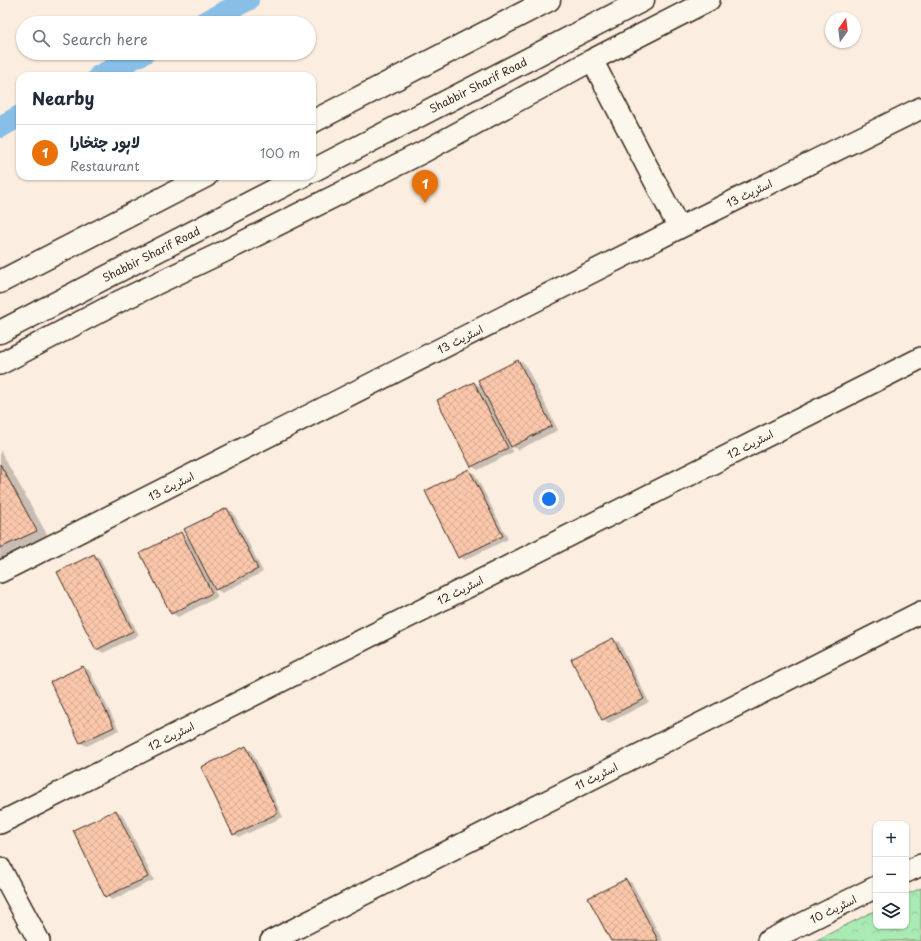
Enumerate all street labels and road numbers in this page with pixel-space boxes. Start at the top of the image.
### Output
street label: Shabbir Sharif Road [426,53,530,117]
street label: اسٹریٹ 13 [723,175,775,211]
street label: Shabbir Sharif Road [99,222,203,286]
street label: اسٹریٹ 13 [434,320,486,358]
street label: اسٹریٹ 12 [724,425,776,463]
street label: اسٹریٹ 13 [145,467,197,505]
street label: اسٹریٹ 12 [434,571,486,609]
street label: اسٹریٹ 12 [145,717,197,755]
street label: اسٹریٹ 11 [571,758,621,794]
street label: اسٹریٹ 10 [807,890,859,928]

